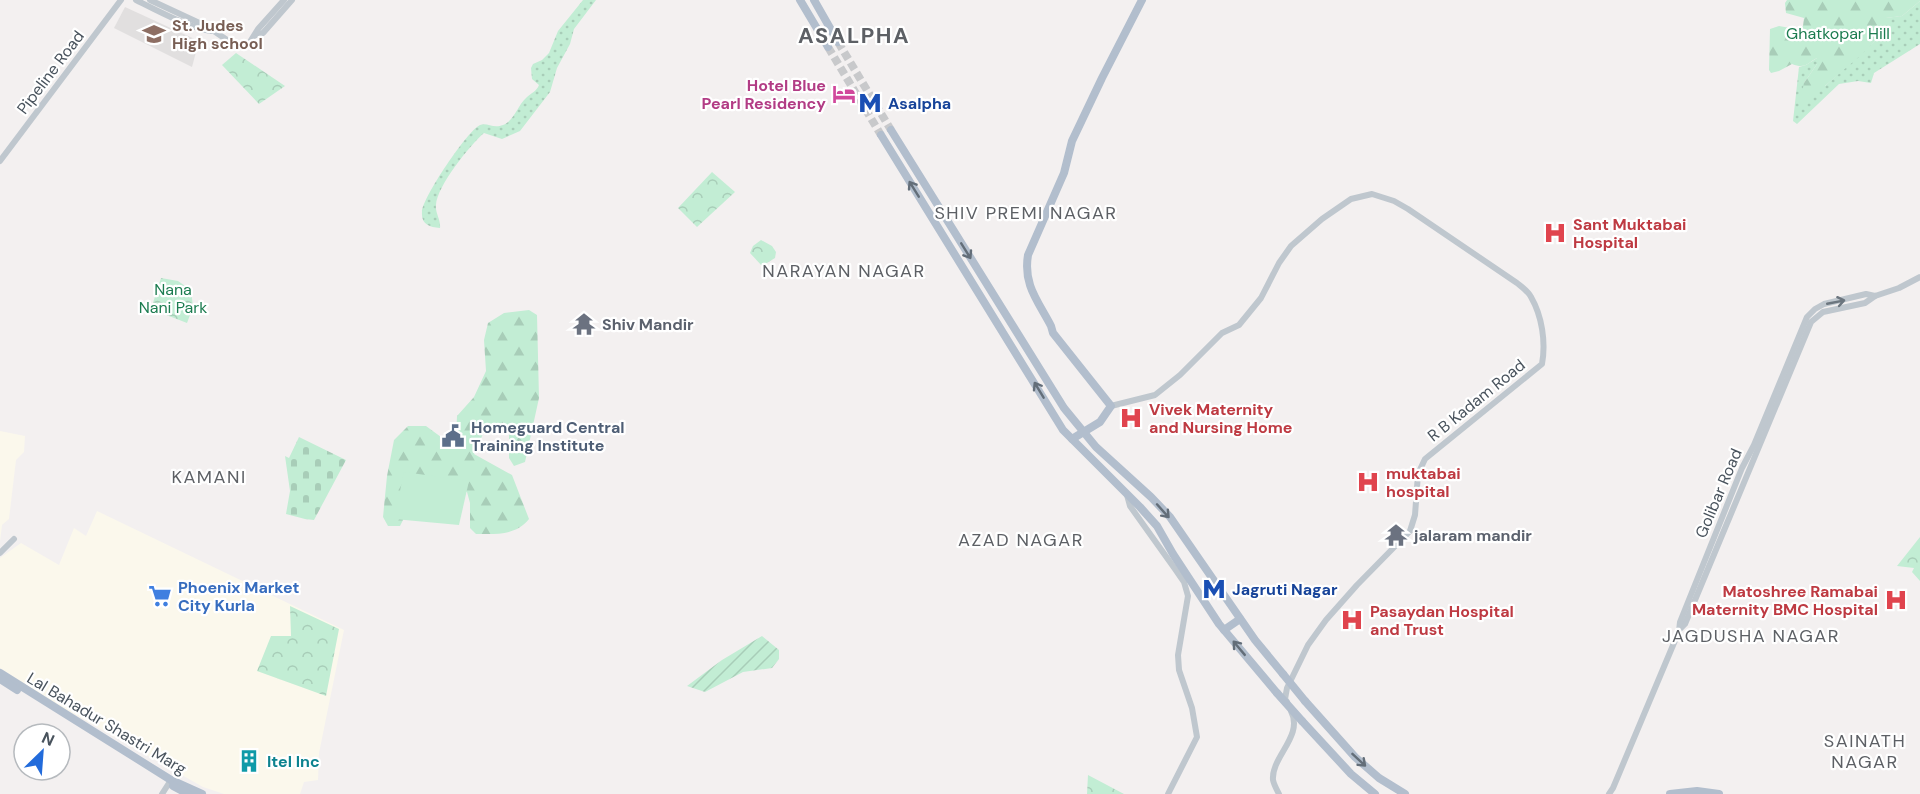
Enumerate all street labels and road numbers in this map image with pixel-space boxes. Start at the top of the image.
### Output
street label: Pipeline Road [12,26,89,118]
street label: R B Kadam Road [1423,355,1529,446]
street label: Golibar Road [1690,445,1747,541]
street label: Lal Bahadur Shastri Marg [23,667,190,779]

